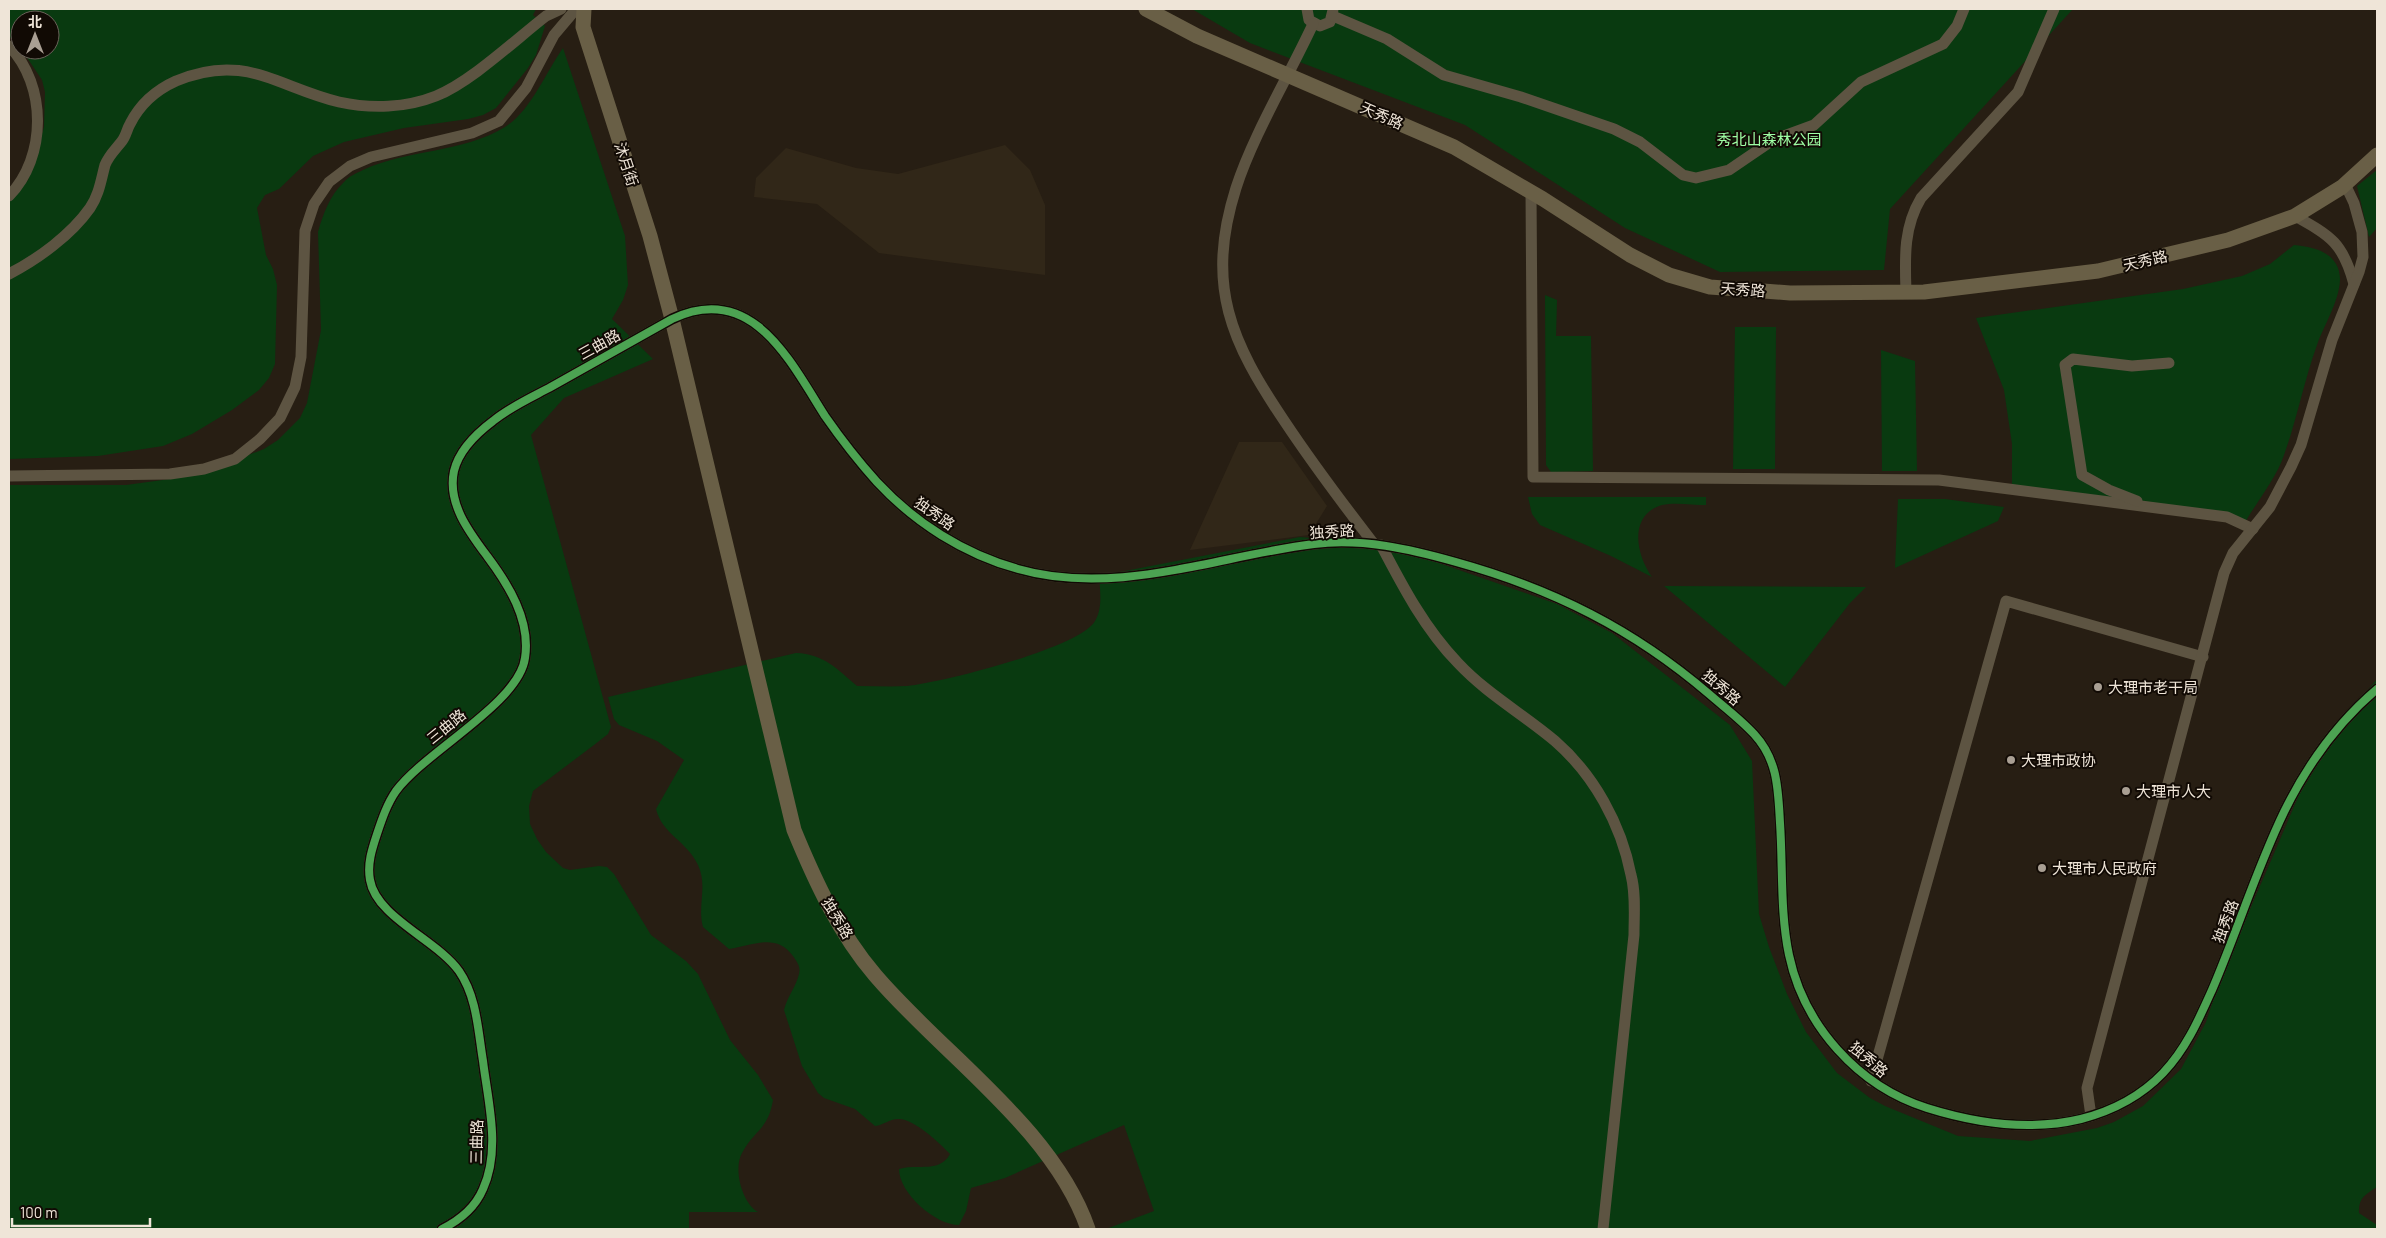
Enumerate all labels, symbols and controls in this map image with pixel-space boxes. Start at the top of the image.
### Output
north arrow [10,10,60,60]
text: 北 [28,13,42,30]
street label: 天秀路 [1358,98,1406,132]
park label: 秀北山森林公园 [1716,130,1822,148]
street label: 沐月街 [611,140,643,188]
street label: 天秀路 [2121,246,2169,274]
street label: 天秀路 [1720,278,1766,300]
street label: 三曲路 [575,325,623,363]
street label: 独秀路 [911,493,959,533]
street label: 独秀路 [1309,521,1355,541]
street label: 独秀路 [1699,665,1745,709]
place label: 大理市老干局 [2108,678,2198,696]
marker: 大理市老干局 [2092,681,2104,693]
street label: 三曲路 [423,705,469,747]
place label: 大理市政协 [2021,751,2096,769]
marker: 大理市政协 [2005,754,2017,766]
place label: 大理市人大 [2136,782,2211,800]
marker: 大理市人大 [2120,785,2132,797]
place label: 大理市人民政府 [2052,859,2157,877]
marker: 大理市人民政府 [2036,862,2048,874]
street label: 独秀路 [819,894,857,942]
street label: 独秀路 [2209,897,2241,945]
street label: 独秀路 [1846,1037,1892,1081]
street label: 三曲路 [467,1119,485,1165]
scale bar [12,1196,150,1228]
text: 100 m [20,1203,58,1221]

